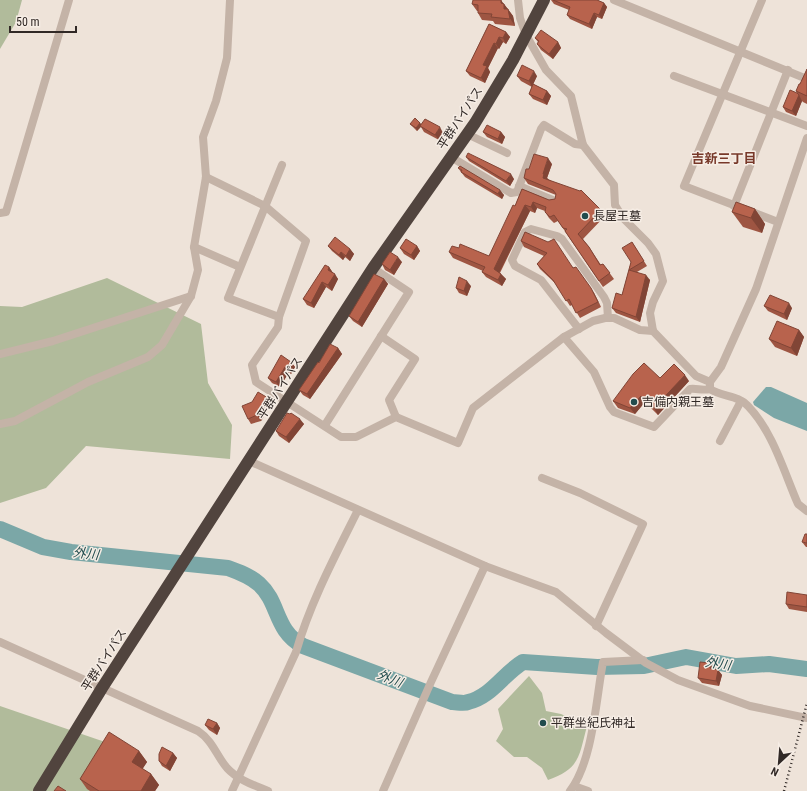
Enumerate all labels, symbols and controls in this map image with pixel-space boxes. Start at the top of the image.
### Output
scale bar [10,8,76,34]
text: 50 m [16,15,40,29]
street label: 平群バイパス [435,84,485,152]
district label: 吉新三丁目 [691,151,757,166]
place label: 長屋王墓 [593,209,641,223]
marker: 長屋王墓 [580,211,590,221]
street label: 平群バイパス [255,354,305,422]
place label: 吉備内親王墓 [642,395,714,409]
marker: 吉備内親王墓 [629,397,639,407]
water label: 外川 [72,545,102,563]
street label: 平群バイパス [79,626,129,694]
water label: 外川 [704,654,734,673]
water label: 外川 [375,667,407,691]
place label: 平群坐紀氏神社 [551,716,635,730]
marker: 平群坐紀氏神社 [538,718,548,728]
north arrow [759,743,799,783]
text: N [769,764,781,779]

